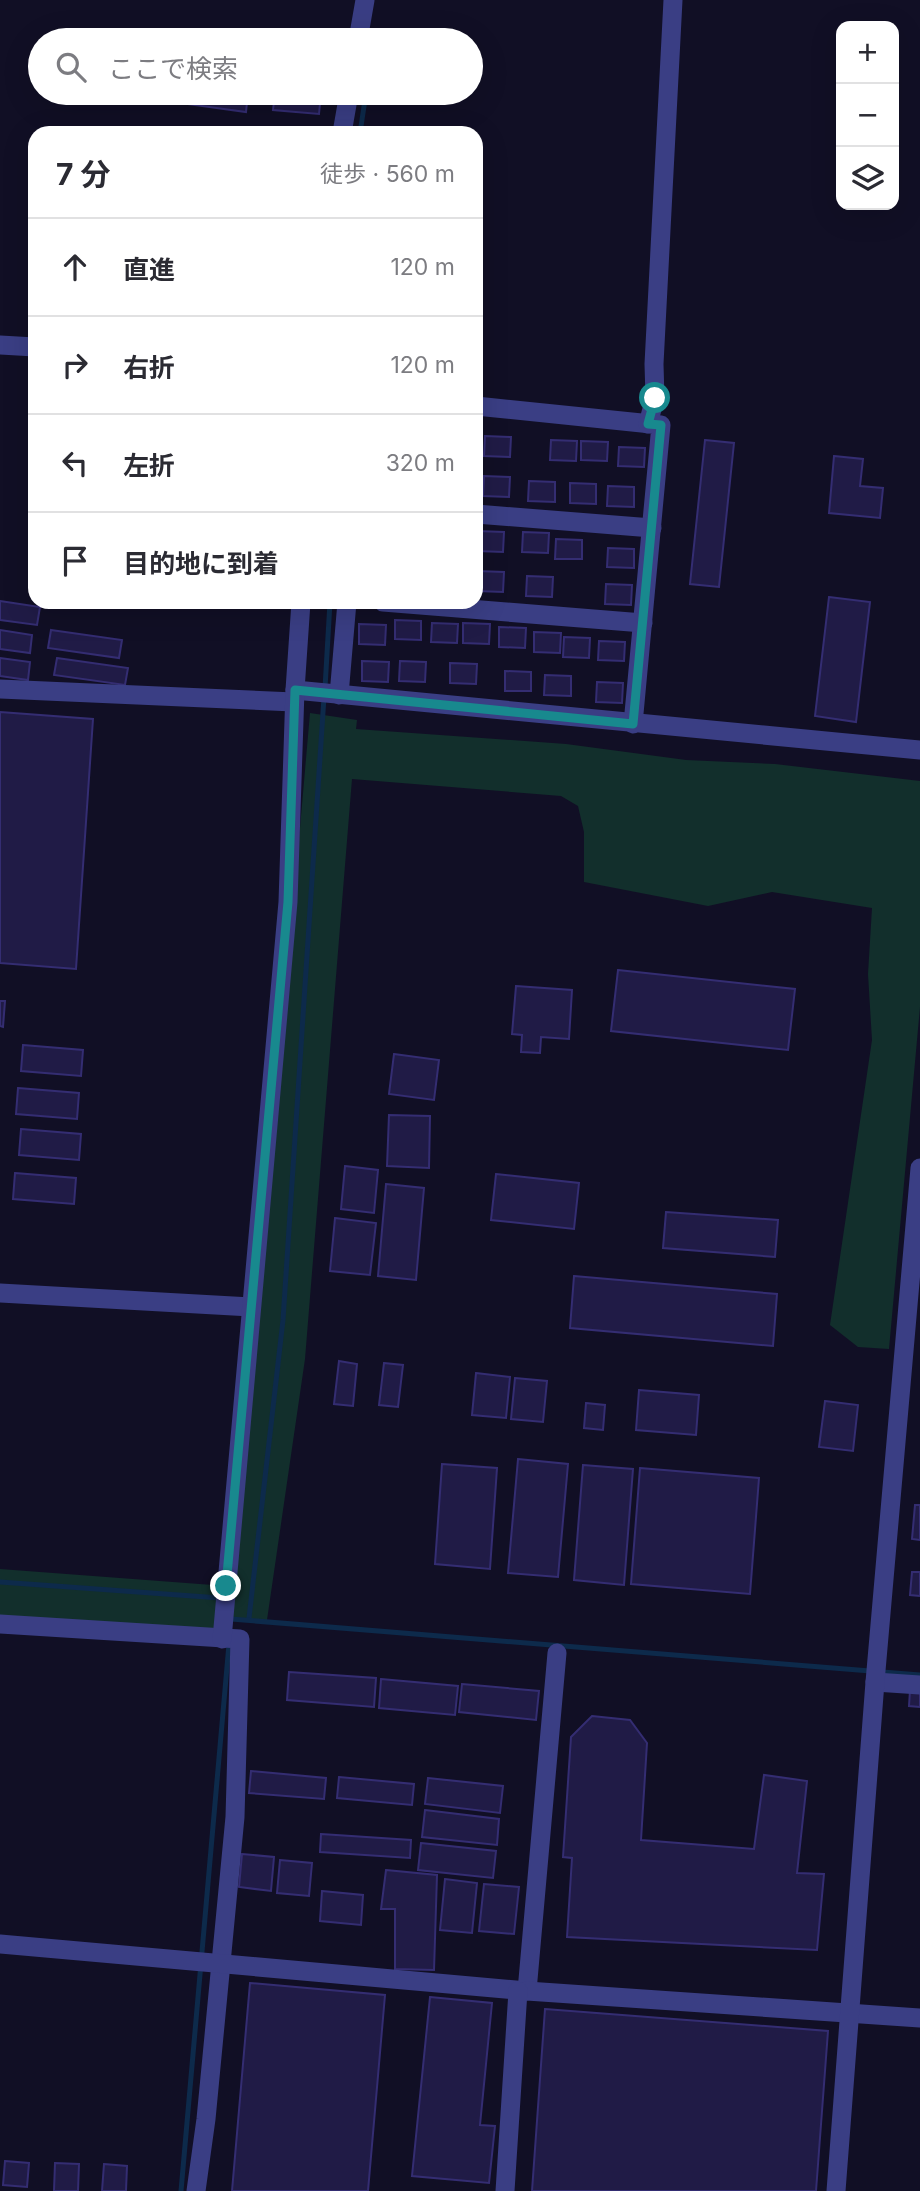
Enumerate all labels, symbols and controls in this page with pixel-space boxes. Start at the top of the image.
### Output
map controls [836,21,899,210]
button: + [836,21,899,84]
search box [28,28,483,105]
icon: search [52,48,90,86]
text: ここで検索 [108,53,238,84]
button: − [836,84,899,147]
button: layers [836,147,899,210]
text: 7 分 [56,156,111,192]
text: 徒歩 · 560 m [320,160,455,188]
icon: ahead [56,248,94,286]
text: 120 m [390,253,455,281]
text: 直進 [123,254,175,285]
icon: right [56,346,94,384]
text: 120 m [390,351,455,379]
text: 右折 [123,352,175,383]
route start [639,382,670,413]
icon: left [56,444,94,482]
text: 320 m [386,449,455,477]
text: 左折 [123,450,175,481]
icon: arrive [56,542,94,580]
text: 目的地に到着 [123,548,279,579]
route end [210,1570,241,1601]

